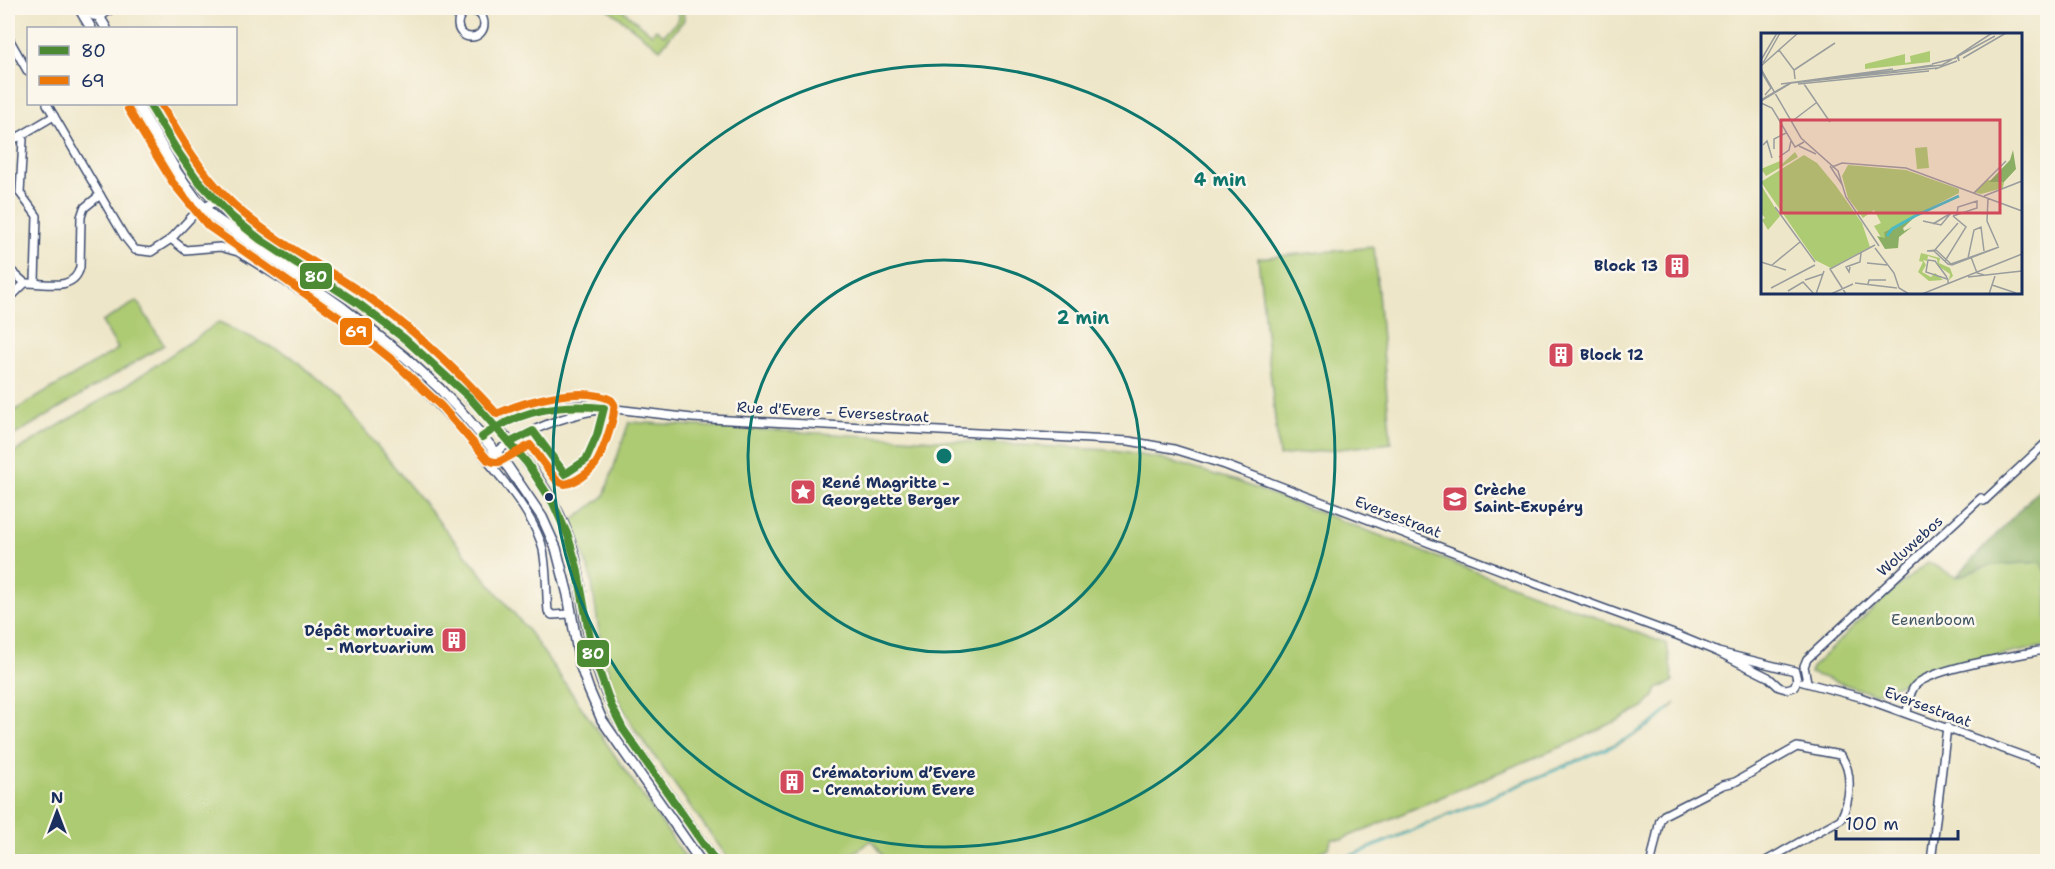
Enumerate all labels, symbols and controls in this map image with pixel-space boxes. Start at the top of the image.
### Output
legend [27,27,237,105]
inset map [1761,33,2022,294]
text: 80 [81,39,106,63]
text: 69 [81,69,105,93]
text: 4 min [1194,168,1246,192]
building icon: Block 13 [1662,251,1692,281]
place label: Block 13 [1594,256,1658,276]
line badge: 80 [299,262,333,290]
text: 80 [305,266,327,287]
text: 2 min [1057,306,1109,330]
line badge: 69 [339,317,373,346]
text: 69 [345,321,367,342]
building icon: Block 12 [1546,340,1576,370]
place label: Block 12 [1580,345,1644,365]
street label: Rue d'Evere - Eversestraat [736,397,930,427]
centre of rings [934,446,954,466]
place label: René Magritte - Georgette Berger [822,473,960,510]
place icon: René Magritte - Georgette Berger [788,477,818,507]
place label: Crèche Saint-Exupéry [1474,480,1583,517]
school or university icon: Crèche Saint-Exupéry [1440,484,1470,514]
unlabelled marker [543,491,555,503]
street label: Eversestraat [1352,491,1444,543]
street label: Woluwebos [1873,511,1947,581]
park label: Eenenboom [1891,610,1975,630]
place label: Dépôt mortuaire - Mortuarium [304,621,434,658]
building icon: Dépôt mortuaire - Mortuarium [439,625,469,655]
line badge: 80 [576,639,610,668]
text: 80 [582,643,604,664]
street label: Eversestraat [1882,682,1974,732]
place label: Crématorium d’Evere - Crematorium Evere [812,763,976,800]
building icon: Crématorium d’Evere - Crematorium Evere [777,767,807,797]
north arrow [27,782,87,842]
text: N [51,787,63,808]
scale bar [1836,803,1958,841]
text: 100 m [1845,812,1899,836]

